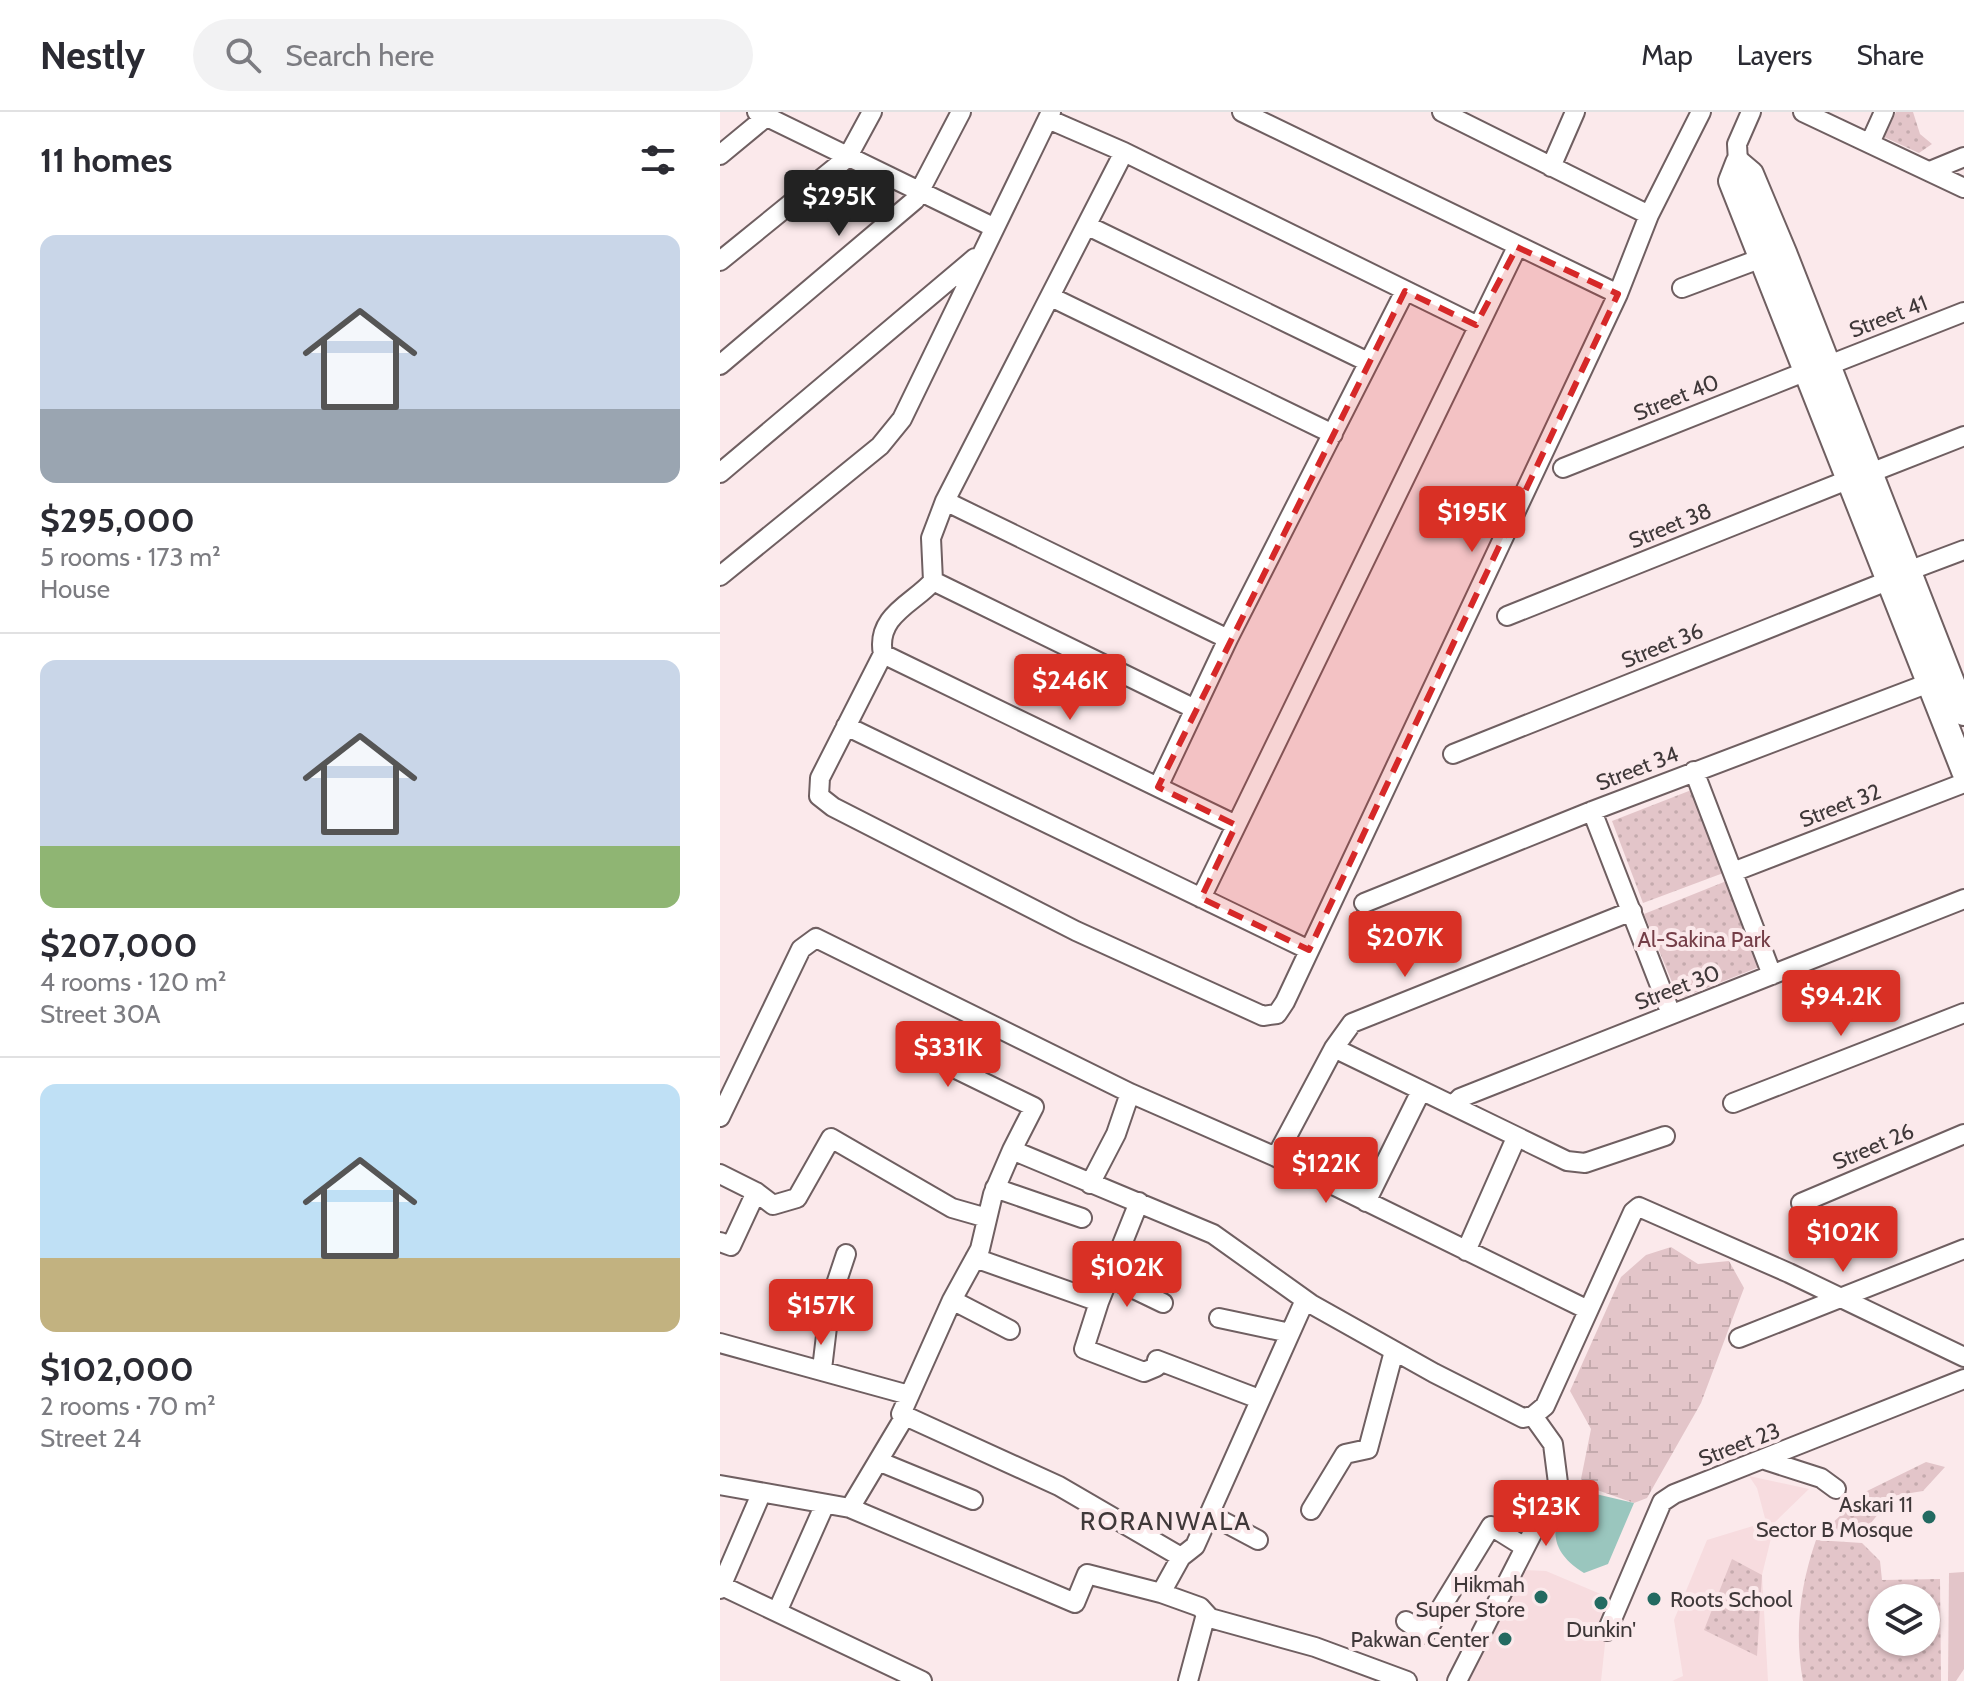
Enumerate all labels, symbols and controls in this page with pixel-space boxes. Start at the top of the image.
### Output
search box [193,19,753,91]
text: Nestly [40,32,145,79]
icon: search [221,33,265,77]
text: Search here [285,37,434,74]
text: Map [1641,38,1693,72]
text: Layers [1737,38,1812,72]
text: Share [1856,38,1924,72]
icon: filters [636,138,680,182]
text: 11 homes [40,139,172,181]
pin: $295K [783,170,895,238]
text: $295K [802,180,876,212]
icon: home [288,287,432,431]
street label: Street 41 [1845,289,1931,344]
street label: Street 40 [1630,368,1723,427]
pin: $195K [1416,486,1528,554]
text: $195K [1437,496,1507,528]
street label: Street 38 [1625,497,1715,554]
text: $295,000 [40,499,195,541]
text: 5 rooms · 173 m² [40,541,221,573]
text: House [40,573,110,605]
street label: Street 36 [1617,617,1707,674]
pin: $246K [1014,654,1126,722]
text: $246K [1032,664,1108,696]
icon: home [288,712,432,856]
street label: Street 34 [1592,740,1682,796]
street label: Street 32 [1796,778,1885,833]
pin: $207K [1349,911,1461,979]
text: $207K [1367,921,1443,953]
text: $207,000 [40,924,197,966]
park label: Al-Sakina Park [1637,926,1771,953]
street label: Street 30 [1631,959,1723,1016]
text: 4 rooms · 120 m² [40,966,226,998]
pin: $94.2K [1776,970,1906,1038]
text: $94.2K [1800,980,1882,1012]
text: Street 30A [40,998,161,1030]
pin: $331K [892,1021,1004,1089]
text: $331K [913,1031,983,1063]
street label: Street 26 [1829,1117,1918,1176]
icon: home [288,1136,432,1280]
pin: $122K [1270,1137,1382,1205]
text: $122K [1292,1147,1360,1179]
pin: $102K [1787,1206,1899,1274]
text: $102K [1806,1216,1880,1248]
pin: $102K [1071,1241,1183,1309]
text: $102K [1090,1251,1164,1283]
pin: $157K [765,1279,877,1347]
text: $157K [787,1289,855,1321]
text: $102,000 [40,1348,194,1390]
text: 2 rooms · 70 m² [40,1390,216,1422]
street label: Street 23 [1695,1417,1784,1472]
text: Street 24 [40,1422,141,1454]
pin: $123K [1490,1480,1602,1548]
text: $123K [1512,1490,1580,1522]
place label: Askari 11 Sector B Mosque [1756,1491,1913,1543]
district label: RORANWALA [1080,1505,1252,1537]
marker: Askari 11 Sector B Mosque [1920,1508,1938,1526]
place label: Hikmah Super Store [1415,1571,1525,1623]
map controls [1868,1584,1940,1656]
button: layers [1868,1584,1940,1656]
place label: Roots School [1670,1586,1793,1613]
marker: Hikmah Super Store [1532,1588,1550,1606]
marker: Roots School [1645,1590,1663,1608]
marker: Dunkin' [1592,1594,1610,1612]
place label: Dunkin' [1566,1616,1636,1643]
place label: Pakwan Center [1350,1626,1489,1653]
marker: Pakwan Center [1496,1630,1514,1648]

